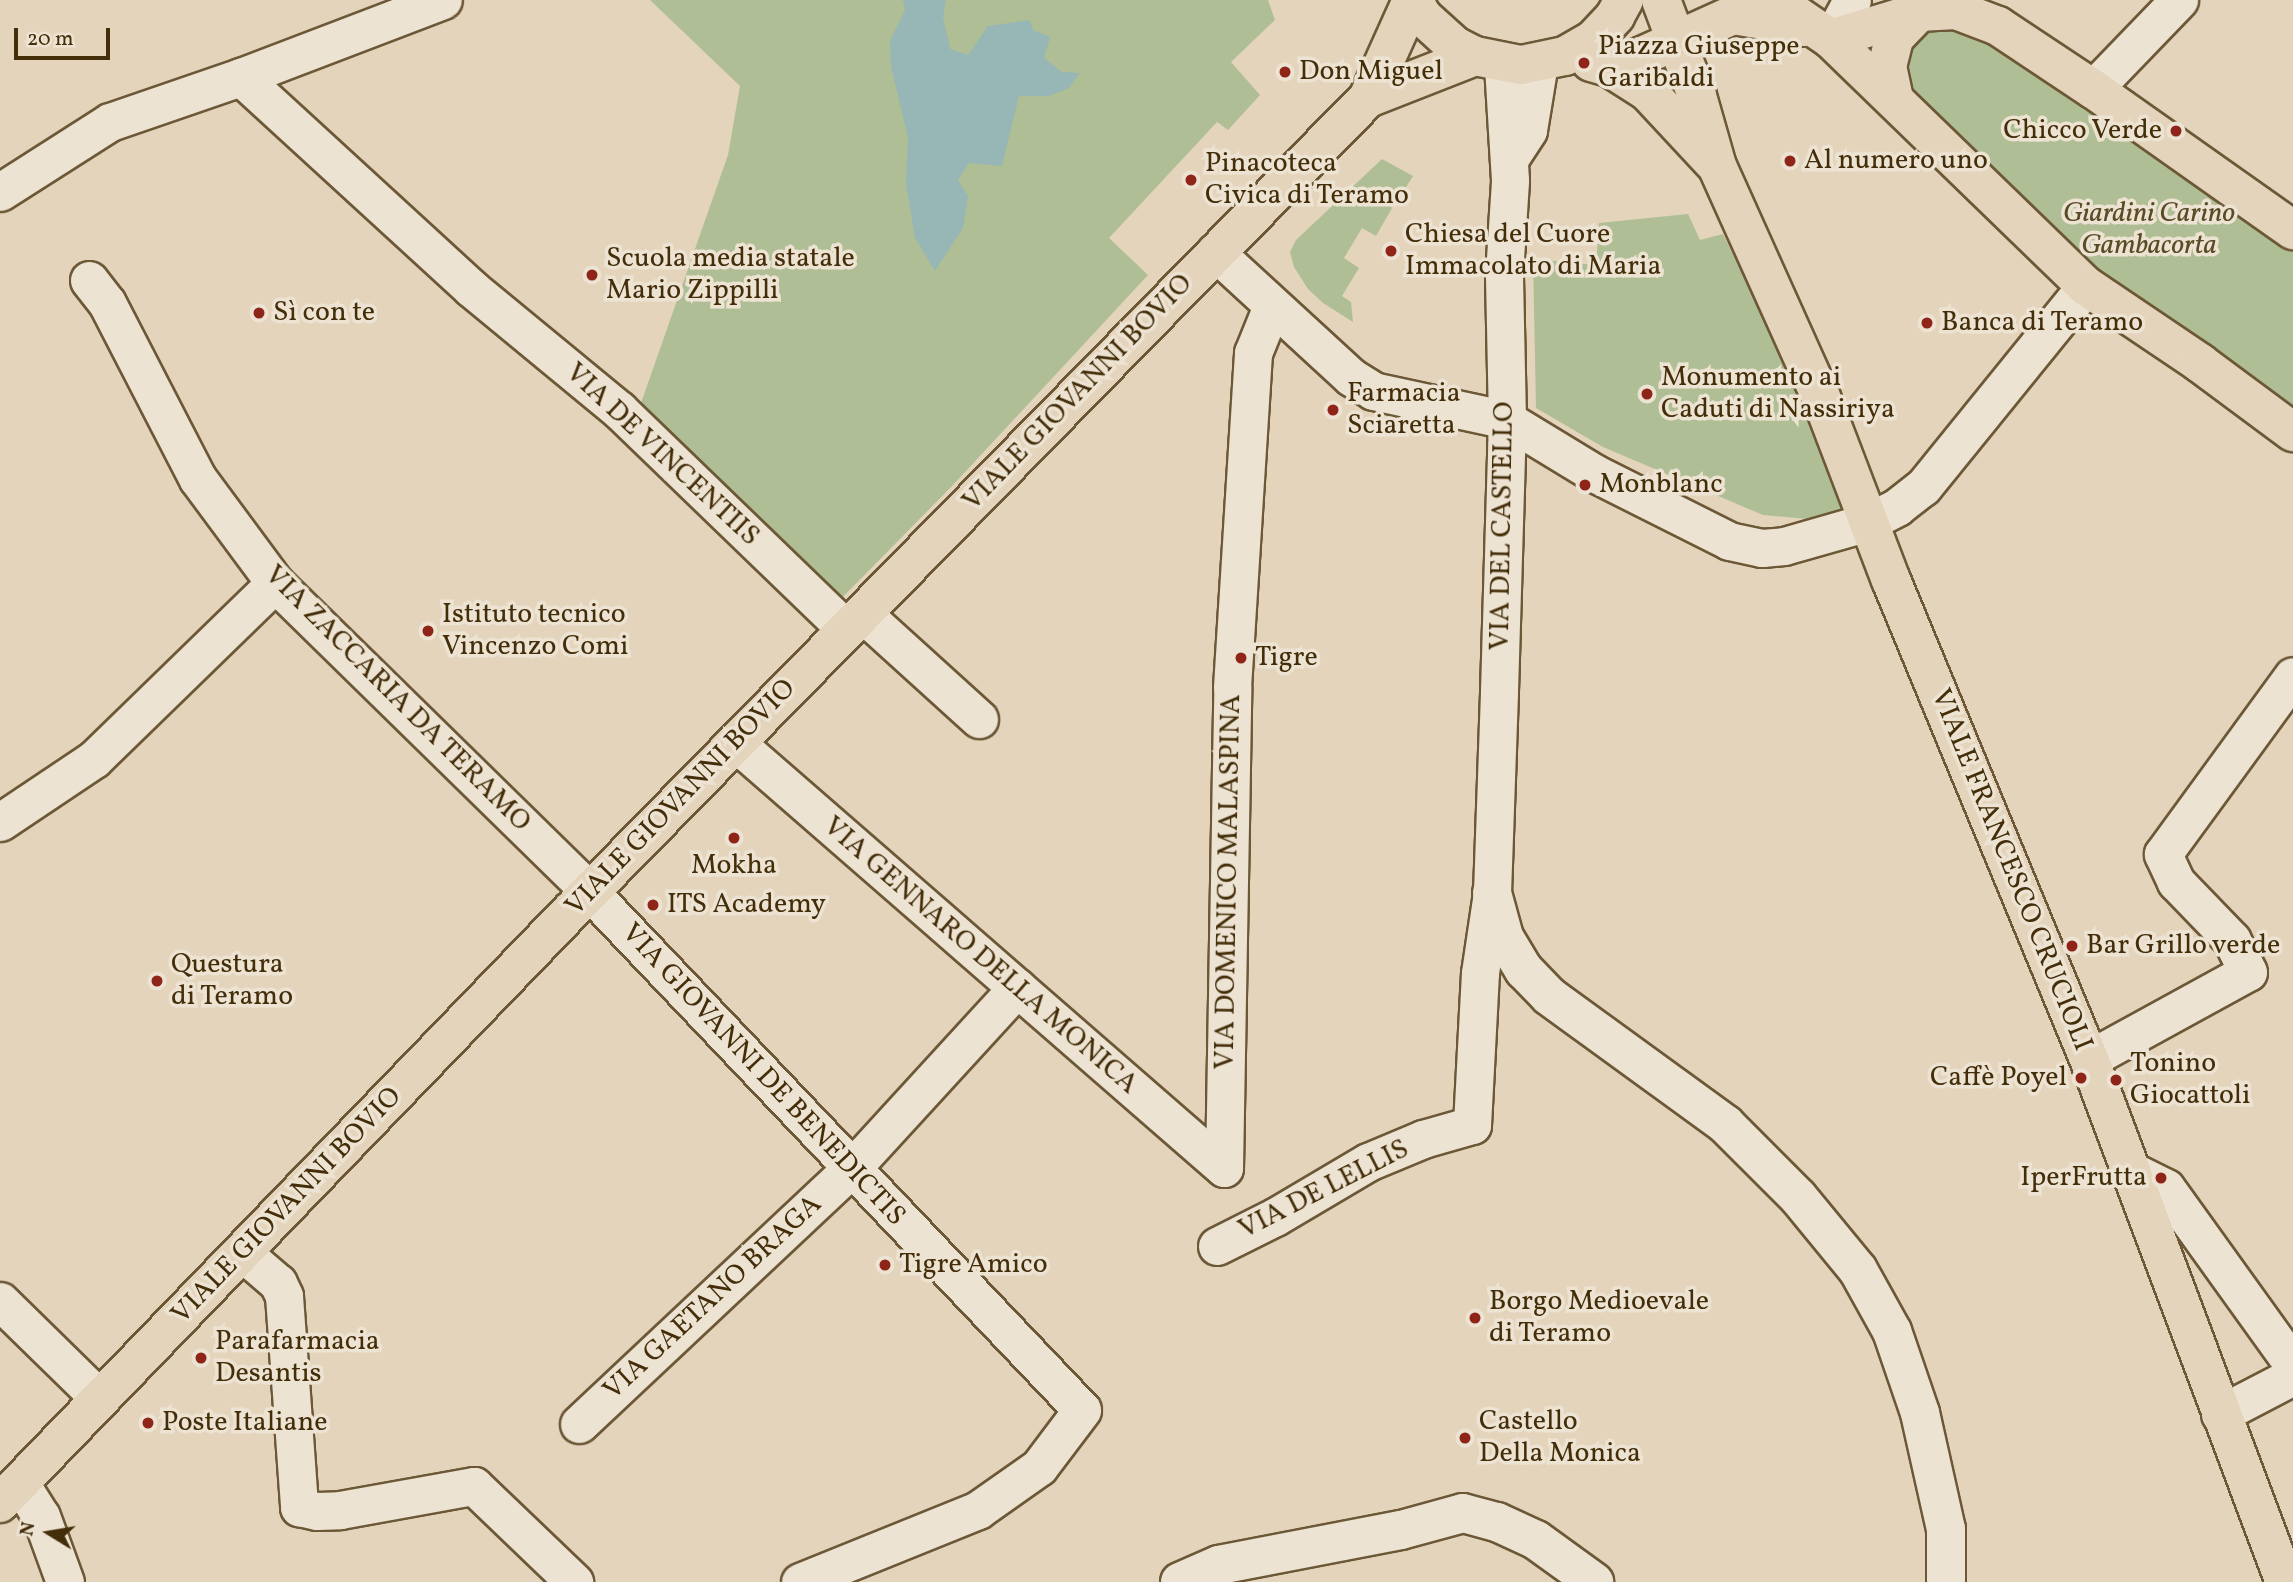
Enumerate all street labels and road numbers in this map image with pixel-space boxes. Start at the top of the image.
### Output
street label: VIALE GIOVANNI BOVIO [956,268,1200,518]
street label: VIA DE VINCENTIIS [558,356,766,554]
street label: VIA DEL CASTELLO [1484,401,1522,651]
street label: VIA ZACCARIA DA TERAMO [256,558,538,840]
street label: VIALE GIOVANNI BOVIO [559,673,803,923]
street label: VIALE FRANCESCO CRUCIOLI [1923,684,2099,1056]
street label: VIA DOMENICO MALASPINA [1209,694,1249,1070]
street label: VIA GENNARO DELLA MONICA [816,810,1144,1102]
street label: VIA GIOVANNI DE BENEDICTIS [614,917,912,1233]
street label: VIALE GIOVANNI BOVIO [165,1081,409,1331]
street label: VIA DE LELLIS [1233,1133,1415,1247]
street label: VIA GAETANO BRAGA [597,1188,829,1408]

